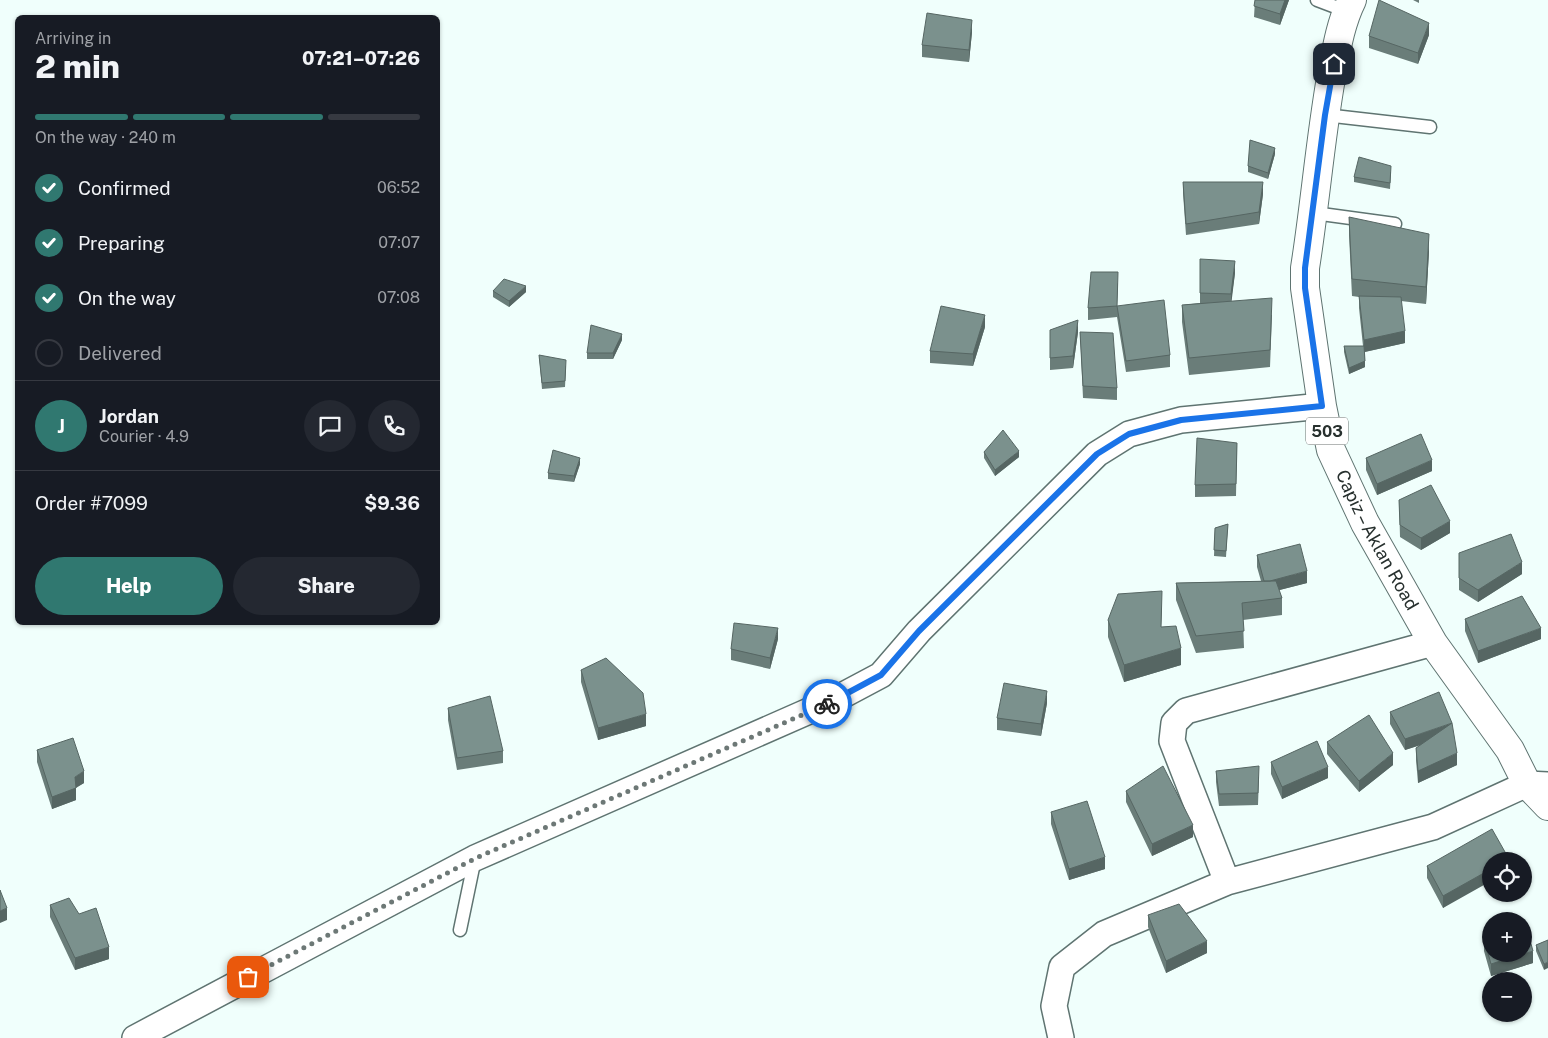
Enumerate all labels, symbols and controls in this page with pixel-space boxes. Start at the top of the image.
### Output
text: Arriving in [35,29,111,48]
pin [1313,43,1355,85]
text: 07:21–07:26 [302,47,420,69]
text: 2 min [35,48,120,85]
icon: home [1320,50,1348,78]
text: On the way · 240 m [35,128,176,147]
icon: check [35,174,63,202]
text: Confirmed [78,177,171,199]
text: 06:52 [377,178,420,197]
icon: check [35,229,63,257]
text: Preparing [78,232,165,254]
text: 07:07 [378,233,420,252]
icon: check [35,284,63,312]
text: On the way [78,287,176,309]
text: 07:08 [377,288,420,307]
text: Delivered [78,342,162,364]
button: chat [304,400,356,452]
button: phone [368,400,420,452]
text: Jordan [99,405,159,427]
text: J [57,415,65,437]
road number: 503 [1306,418,1348,444]
text: Courier · 4.9 [99,427,189,446]
street label: Capiz – Aklan Road [1332,466,1423,613]
text: Order #7099 [35,492,148,514]
text: $9.36 [364,492,420,514]
button: Help [35,557,223,615]
button: Share [233,557,420,615]
courier [802,679,852,729]
icon: bike [813,690,841,718]
map controls [1482,852,1532,1022]
button: locate [1482,852,1532,902]
button: + [1482,912,1532,962]
pin [227,956,269,998]
icon: bag [234,963,262,991]
button: − [1482,972,1532,1022]

